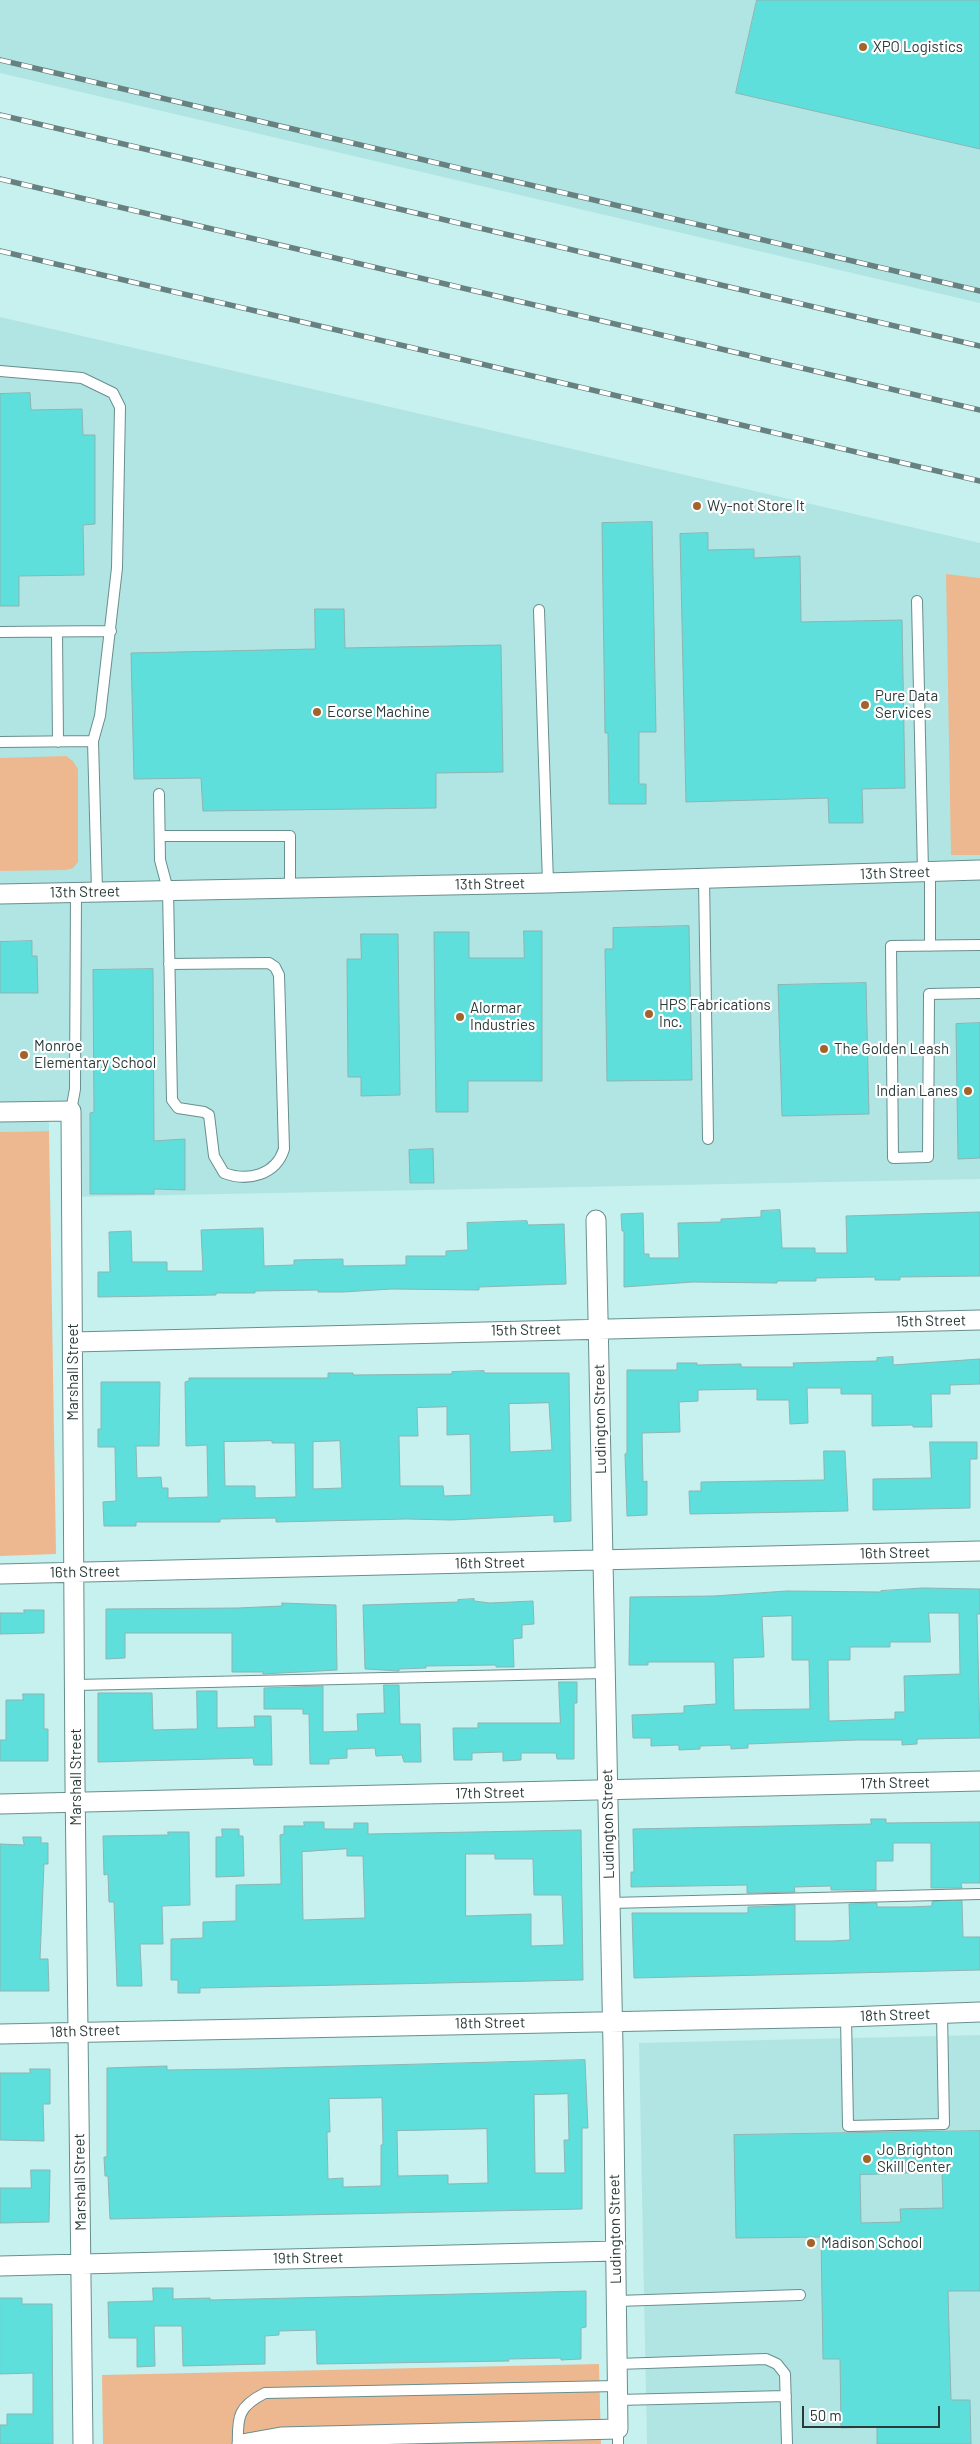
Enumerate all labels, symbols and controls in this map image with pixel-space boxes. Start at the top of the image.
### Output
place label: XPO Logistics [873,38,963,56]
marker: XPO Logistics [857,41,869,53]
place label: Wy-not Store It [707,497,805,515]
marker: Wy-not Store It [691,500,703,512]
place label: Pure Data Services [875,687,938,722]
marker: Pure Data Services [859,699,871,711]
place label: Ecorse Machine [327,703,430,721]
marker: Ecorse Machine [311,706,323,718]
street label: 13th Street [859,863,931,883]
street label: 13th Street [455,874,525,894]
street label: 13th Street [50,882,120,902]
place label: HPS Fabrications Inc. [659,996,771,1031]
place label: Alormar Industries [470,999,535,1034]
marker: HPS Fabrications Inc. [643,1008,655,1020]
marker: Alormar Industries [454,1011,466,1023]
place label: Monroe Elementary School [34,1037,156,1072]
place label: The Golden Leash [834,1040,949,1058]
marker: The Golden Leash [818,1043,830,1055]
marker: Monroe Elementary School [18,1049,30,1061]
place label: Indian Lanes [876,1082,958,1100]
marker: Indian Lanes [962,1085,974,1097]
street label: 15th Street [896,1311,966,1331]
street label: 15th Street [491,1320,561,1340]
street label: Marshall Street [64,1323,82,1421]
street label: Ludington Street [590,1364,610,1474]
street label: 16th Street [860,1543,930,1563]
street label: 16th Street [455,1553,525,1573]
street label: 16th Street [50,1562,120,1582]
street label: Marshall Street [67,1728,85,1826]
street label: Ludington Street [598,1769,618,1879]
street label: 17th Street [860,1773,930,1793]
street label: 17th Street [455,1783,525,1803]
street label: 18th Street [859,2005,931,2025]
street label: 18th Street [455,2013,525,2033]
street label: 18th Street [49,2021,121,2041]
street label: Marshall Street [70,2133,90,2231]
place label: Jo Brighton Skill Center [877,2141,953,2176]
marker: Jo Brighton Skill Center [861,2153,873,2165]
street label: Ludington Street [605,2174,625,2284]
place label: Madison School [821,2234,922,2252]
marker: Madison School [805,2237,817,2249]
street label: 19th Street [273,2248,343,2268]
scale bar [805,2396,942,2428]
text: 50 m [810,2406,842,2424]

